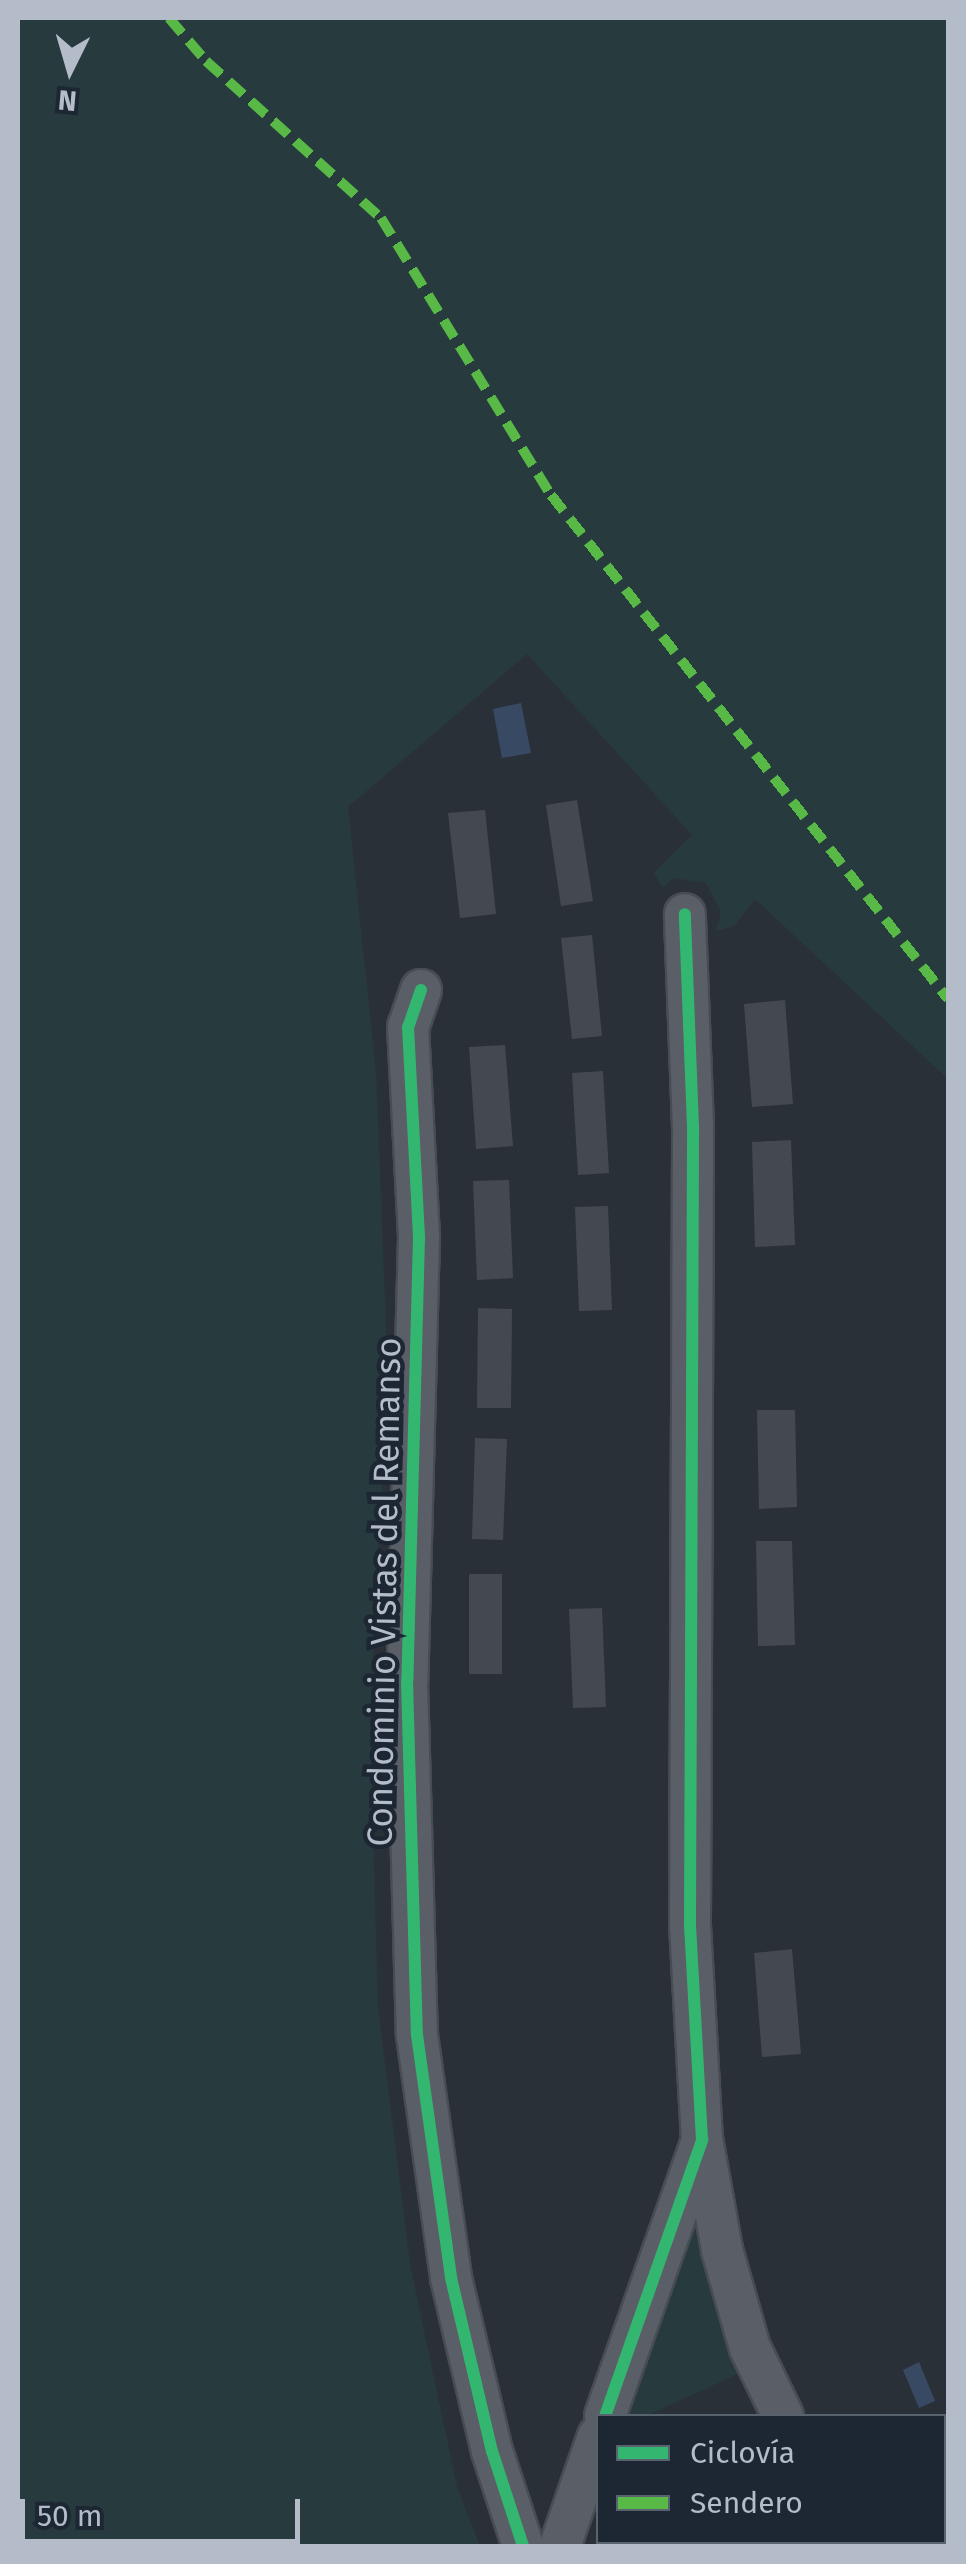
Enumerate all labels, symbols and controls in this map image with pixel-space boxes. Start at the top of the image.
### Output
north arrow [20,20,120,120]
text: N [57,83,78,118]
street label: Condominio Vistas del Remanso [359,1337,409,1847]
legend [596,2414,946,2544]
text: Ciclovía [690,2435,795,2471]
scale bar [25,2479,305,2541]
text: Sendero [690,2485,803,2521]
text: 50 m [37,2498,102,2534]

